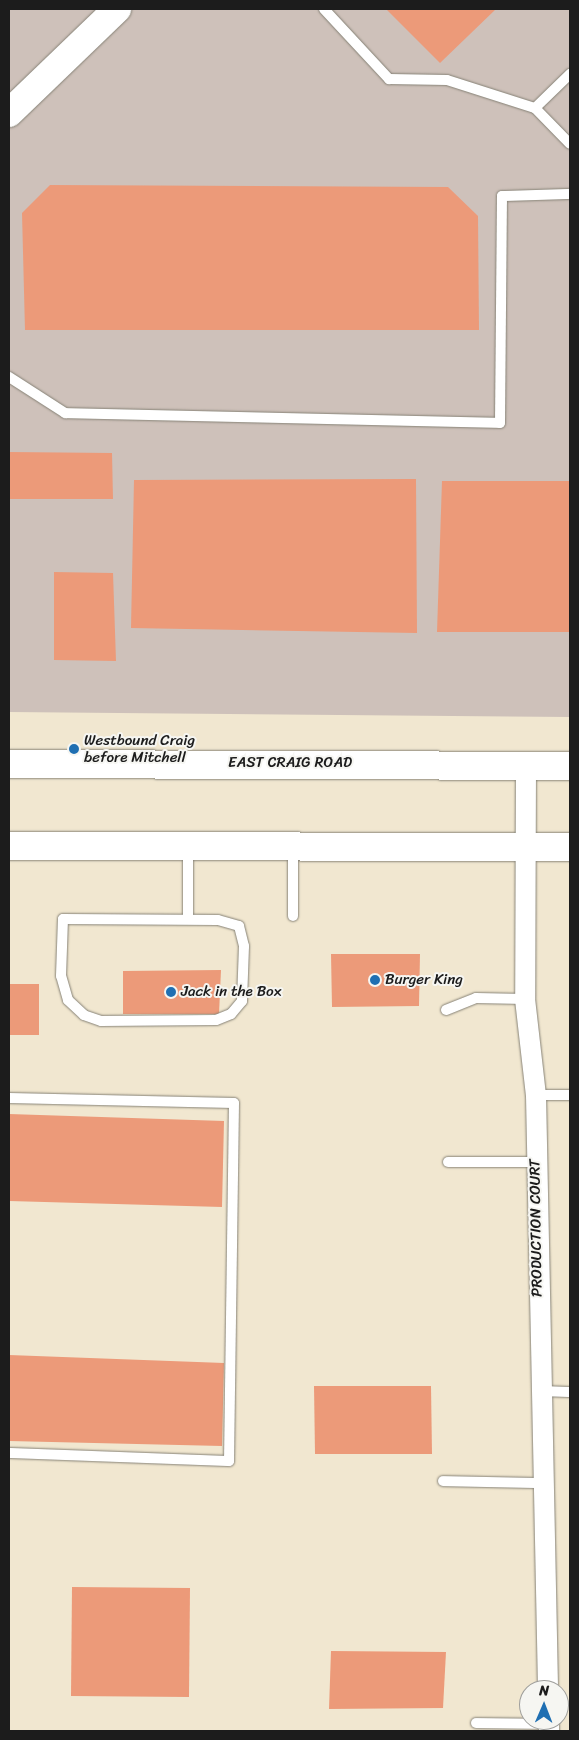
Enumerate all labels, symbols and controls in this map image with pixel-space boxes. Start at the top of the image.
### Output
place label: Westbound Craig before Mitchell [84,731,195,766]
marker: Westbound Craig before Mitchell [68,743,80,755]
street label: EAST CRAIG ROAD [228,754,352,772]
place label: Burger King [385,971,463,989]
marker: Burger King [369,974,381,986]
place label: Jack in the Box [181,983,282,1001]
marker: Jack in the Box [165,986,177,998]
street label: PRODUCTION COURT [526,1159,546,1297]
text: N [539,1678,549,1703]
north arrow [519,1680,569,1730]

